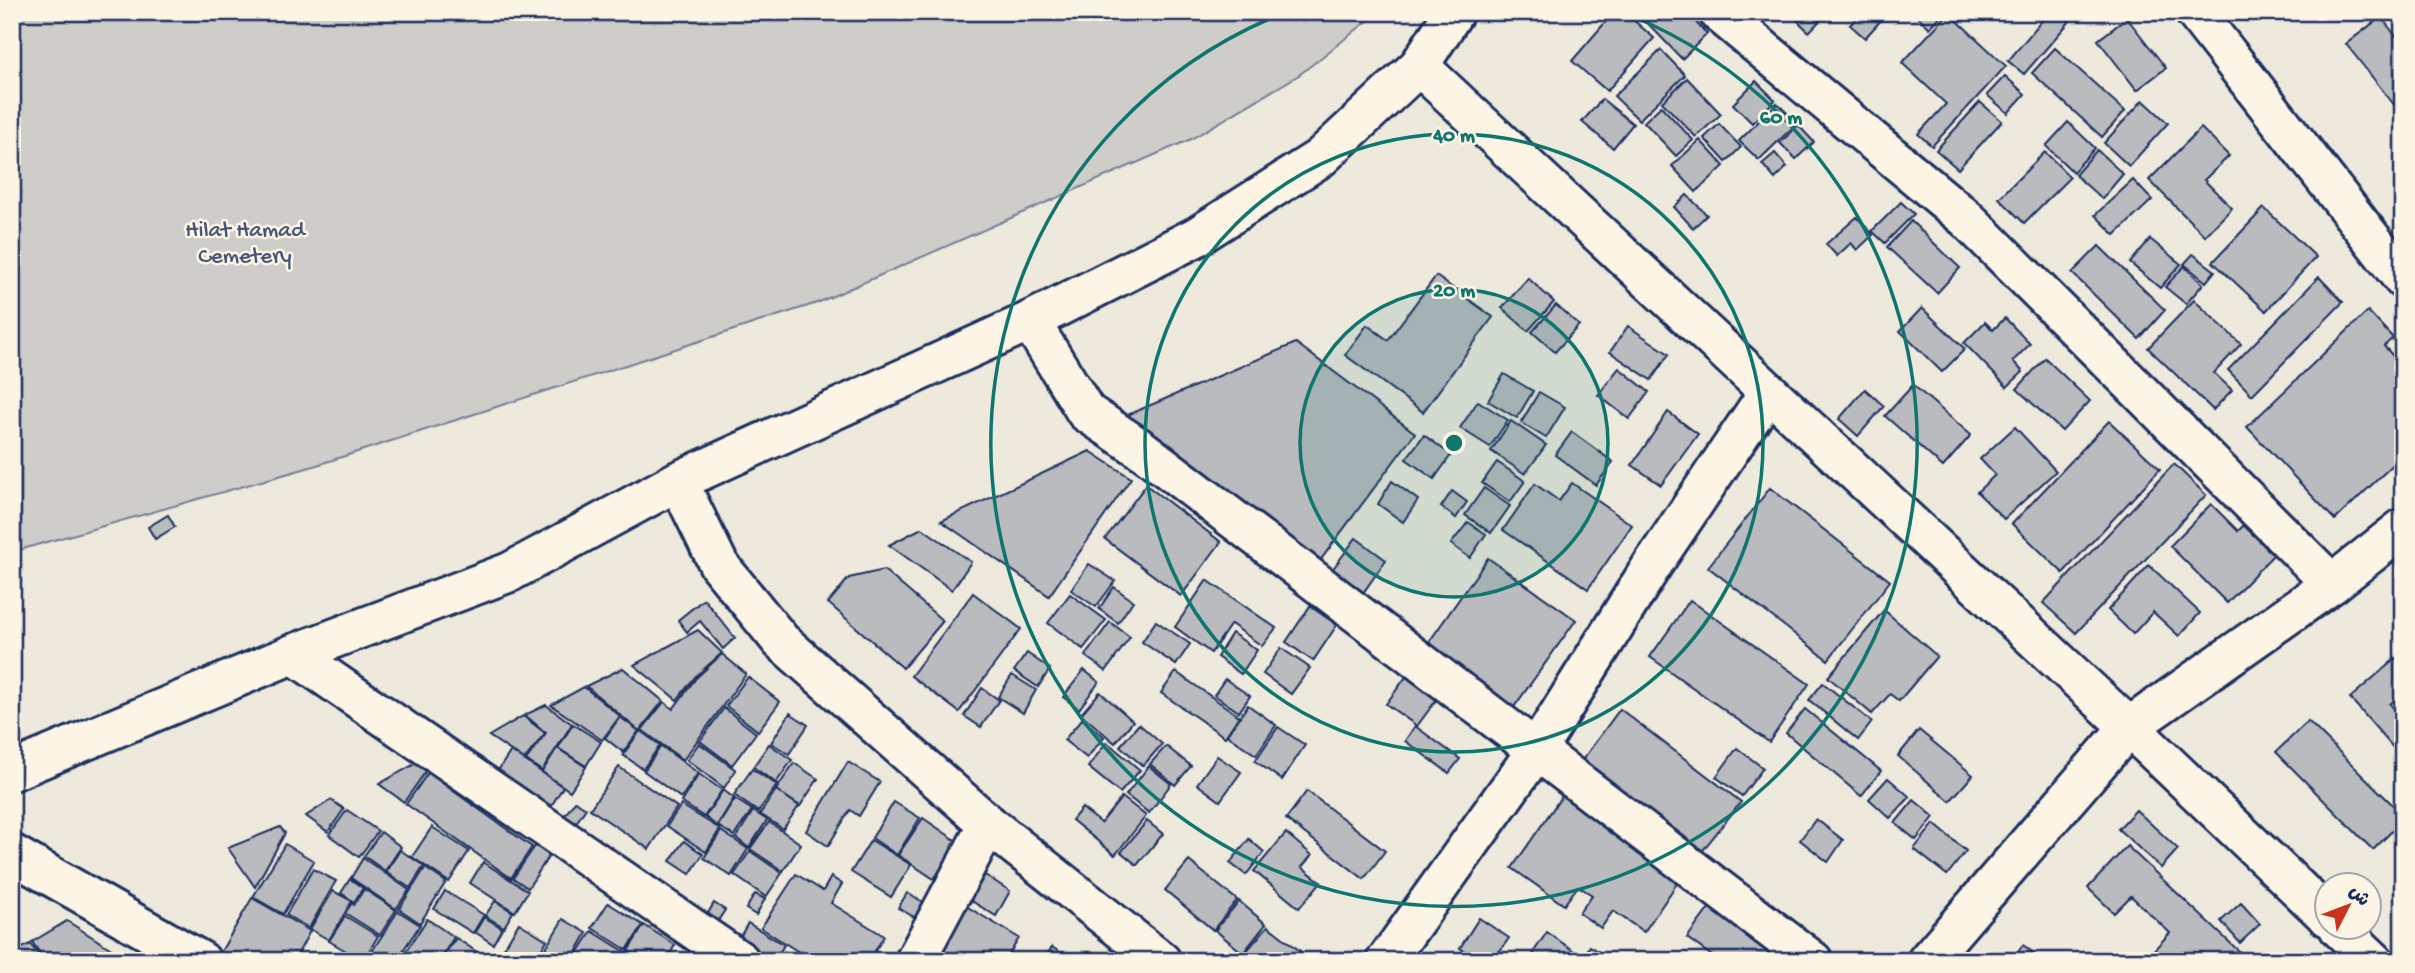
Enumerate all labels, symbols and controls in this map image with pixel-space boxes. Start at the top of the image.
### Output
text: 60 m [1760,107,1802,132]
text: 40 m [1432,125,1475,150]
park label: Hilat Hamad Cemetery [185,218,306,271]
text: 20 m [1433,280,1475,305]
centre of rings [1442,431,1466,455]
north arrow [2314,872,2384,942]
text: ش [2342,882,2374,912]

